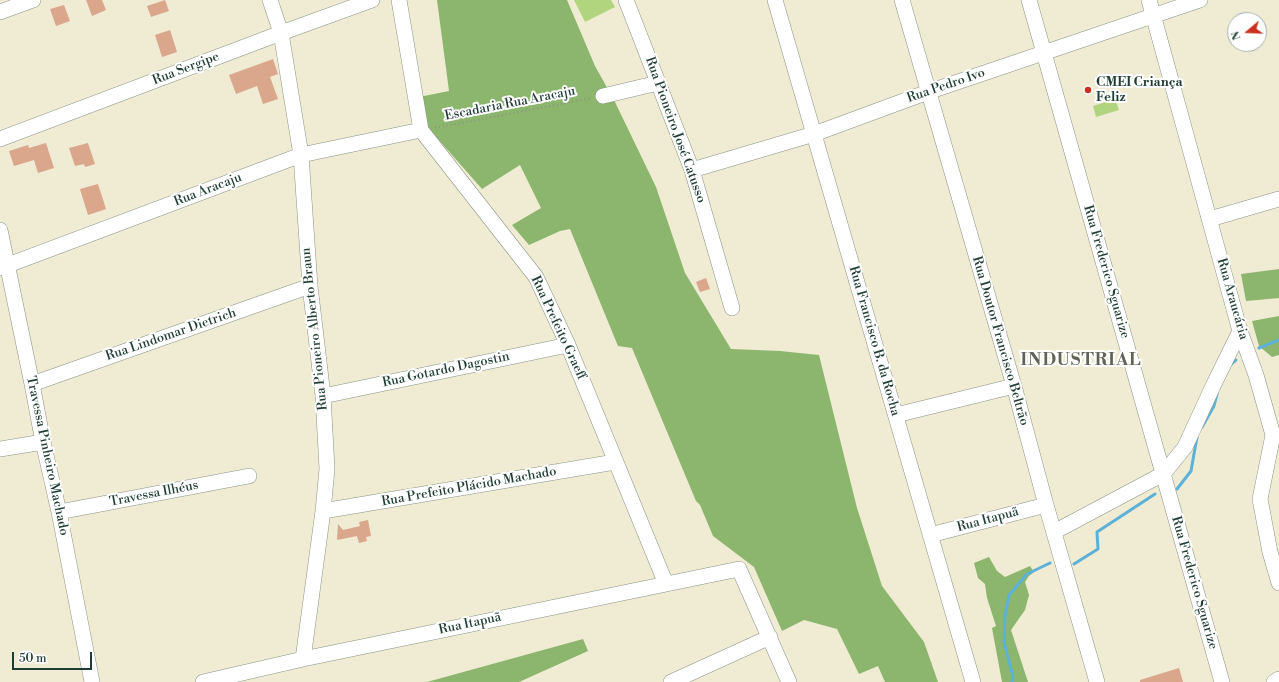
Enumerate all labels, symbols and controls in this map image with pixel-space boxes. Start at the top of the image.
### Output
north arrow [1227,12,1267,52]
text: N [1229,29,1245,42]
street label: Rua Sergipe [150,49,222,89]
street label: Rua Pioneiro José Catusso [641,55,709,205]
street label: Rua Pedro Ivo [905,65,987,107]
place label: CMEI Criança Feliz [1096,75,1182,106]
street label: Escadaria Rua Aracaju [443,84,577,124]
marker: CMEI Criança Feliz [1083,85,1093,95]
street label: Rua Aracaju [172,170,244,210]
street label: Rua Frederico Sguarize [1079,204,1133,340]
street label: Rua Pioneiro Alberto Braun [299,247,331,411]
street label: Rua Doutor Francisco Beltrão [968,254,1032,428]
street label: Rua Araucária [1213,256,1251,342]
street label: Rua Francisco B. da Rocha [845,264,903,418]
street label: Rua Prefeito Graeff [527,274,589,382]
street label: Rua Lindomar Dietrich [104,305,238,365]
street label: Rua Gotardo Dagostin [381,349,511,391]
district label: INDUSTRIAL [1020,351,1142,371]
street label: Travessa Pinheiro Machado [22,375,72,537]
street label: Rua Prefeito Plácido Machado [380,464,558,510]
street label: Travessa Ilhéus [108,478,200,510]
street label: Rua Itapuã [955,504,1021,536]
street label: Rua Frederico Sguarize [1167,515,1221,651]
street label: Rua Itapuã [437,610,503,638]
scale bar [14,644,94,670]
text: 50 m [19,651,47,666]

